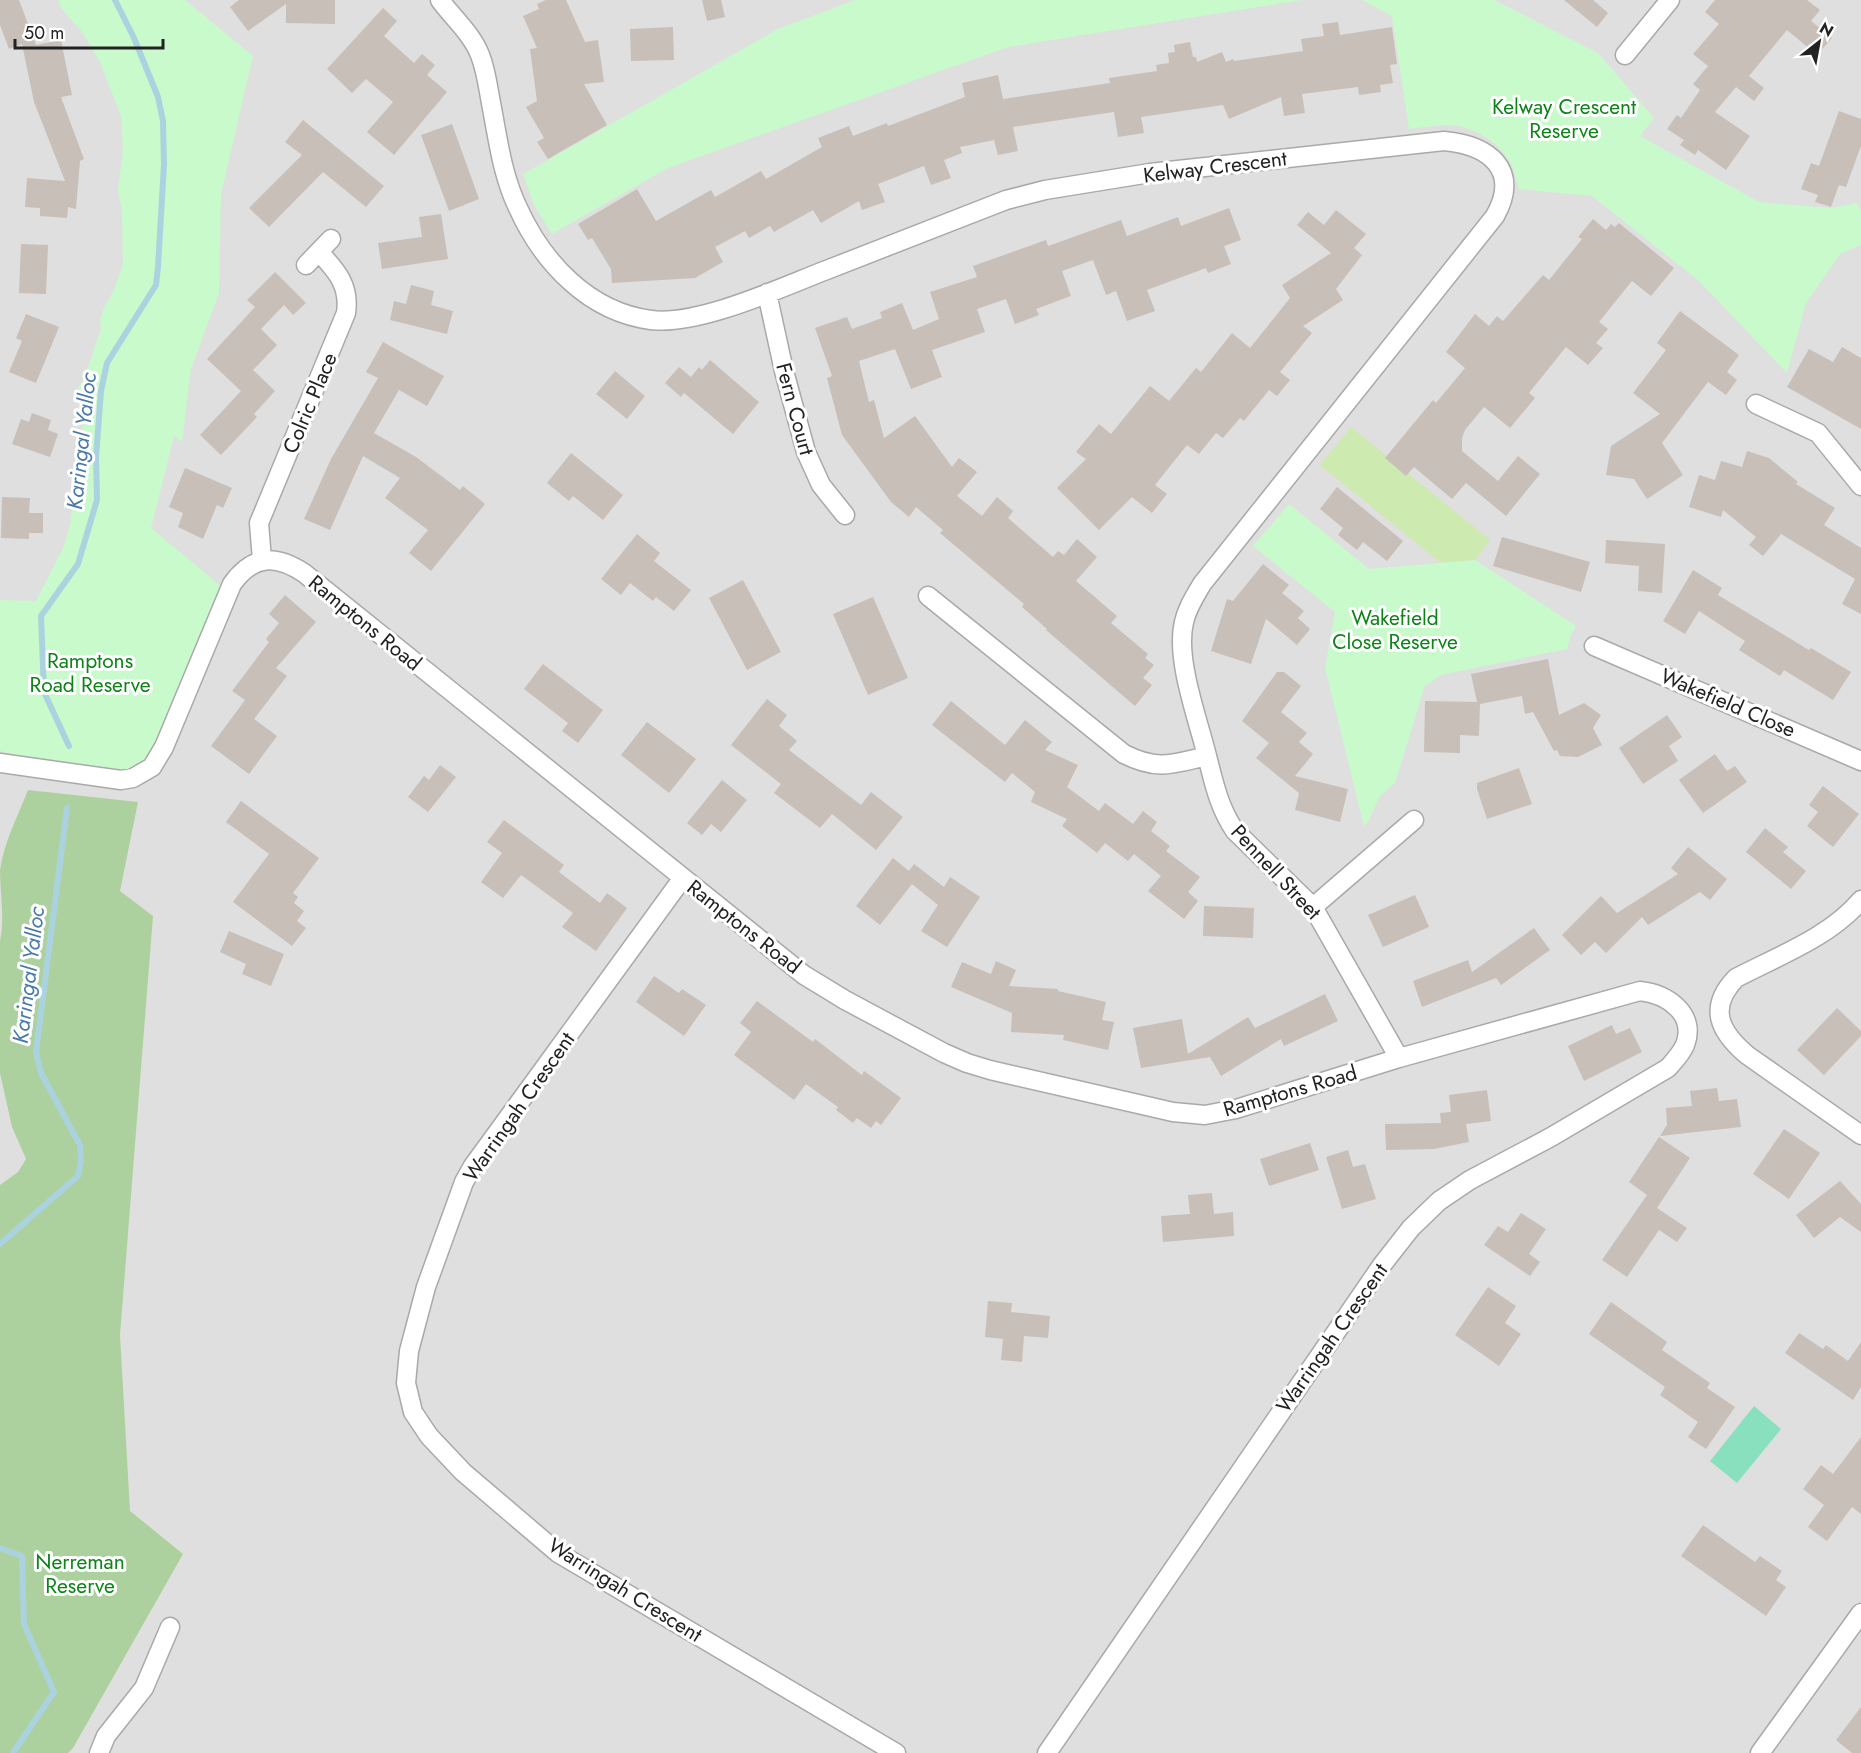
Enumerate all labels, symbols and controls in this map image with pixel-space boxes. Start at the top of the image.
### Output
scale bar [15,12,164,50]
north arrow [1789,12,1849,72]
text: N [1815,16,1838,43]
text: 50 m [24,20,64,46]
park label: Kelway Crescent Reserve [1492,92,1636,146]
street label: Kelway Crescent [1142,143,1288,191]
street label: Colric Place [275,348,345,458]
street label: Fern Court [768,360,822,458]
water label: Karingal Yalloc [58,370,104,511]
street label: Ramptons Road [302,568,428,678]
park label: Wakefield Close Reserve [1332,603,1458,657]
park label: Ramptons Road Reserve [29,646,151,700]
street label: Wakefield Close [1656,661,1800,745]
street label: Pennell Street [1224,818,1328,926]
street label: Ramptons Road [680,873,808,981]
water label: Karingal Yalloc [4,904,52,1045]
street label: Warringah Crescent [456,1026,582,1188]
street label: Ramptons Road [1220,1058,1360,1124]
street label: Warringah Crescent [1269,1257,1395,1419]
street label: Warringah Crescent [542,1531,708,1649]
park label: Nerreman Reserve [35,1547,125,1601]

